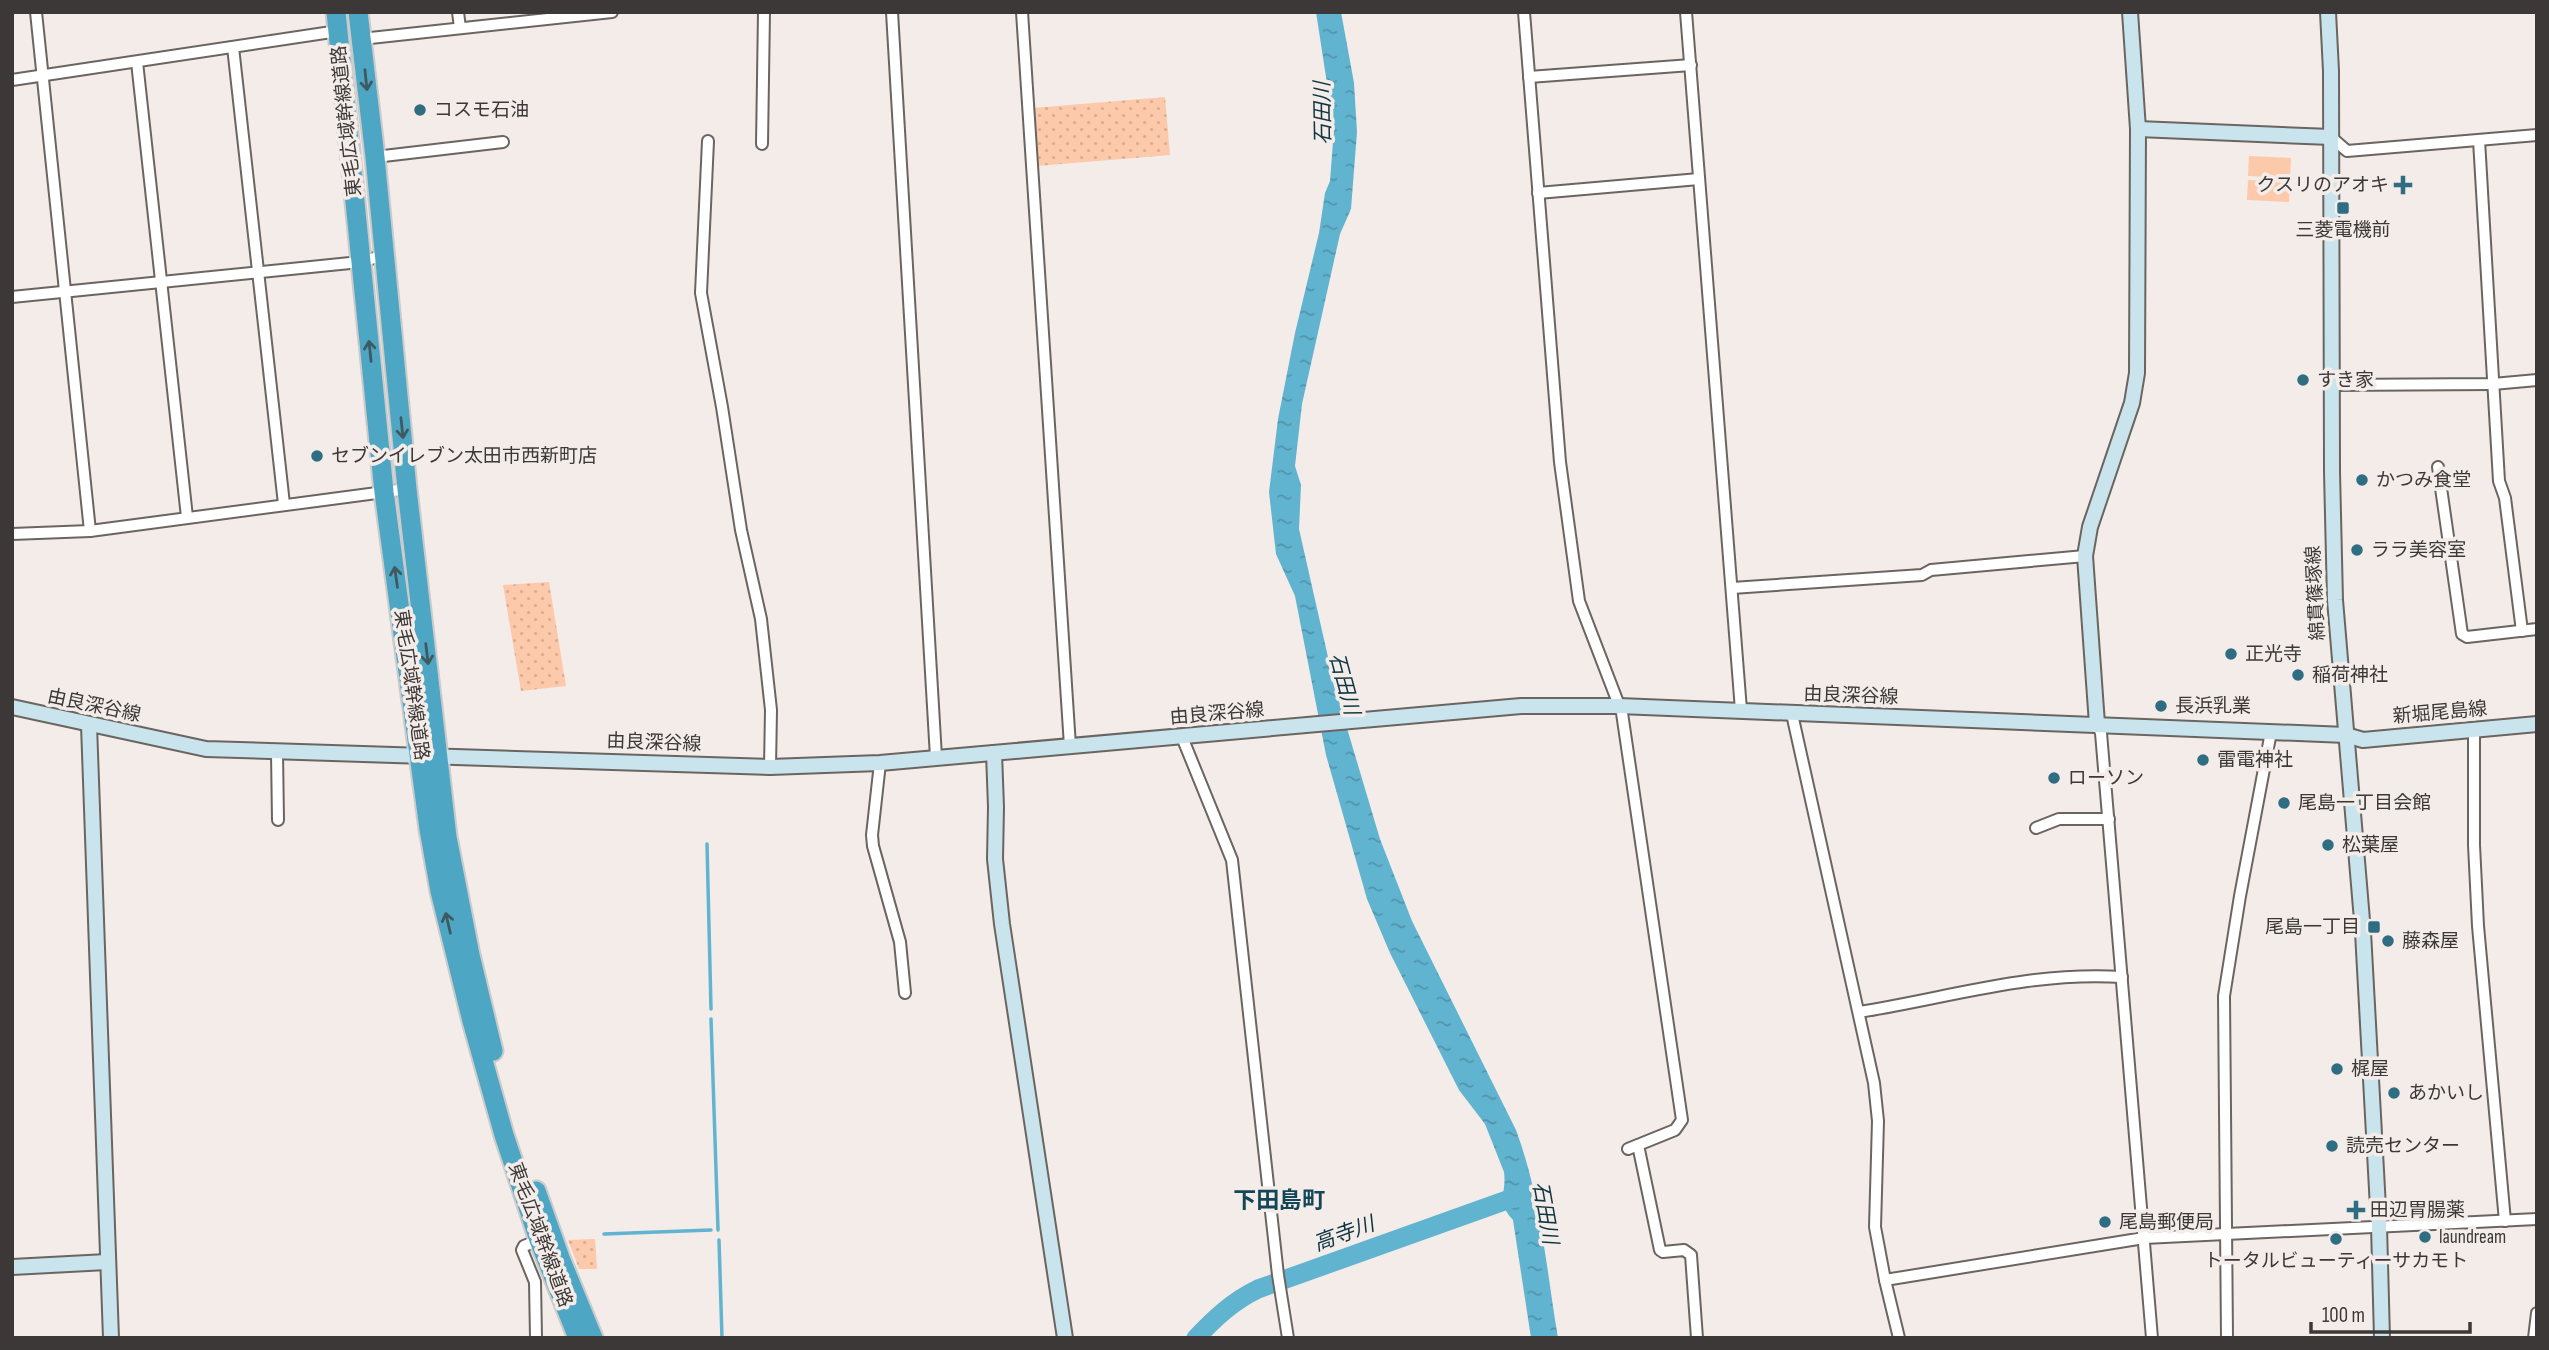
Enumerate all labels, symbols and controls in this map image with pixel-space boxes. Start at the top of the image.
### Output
street label: 東毛広域幹線道路 [328,44,366,198]
one-way arrow [360,68,373,91]
water label: 石田川 [1310,79,1336,145]
place label: コスモ石油 [434,99,529,122]
marker: コスモ石油 [412,102,428,118]
place label: クスリのアオキ [2257,174,2389,197]
marker: クスリのアオキ [2395,177,2411,193]
marker: 三菱電機前 [2335,200,2351,216]
place label: 三菱電機前 [2295,219,2391,242]
one-way arrow [363,340,376,363]
place label: すき家 [2317,369,2374,392]
marker: すき家 [2295,372,2311,388]
one-way arrow [395,416,408,439]
place label: セブンイレブン太田市西新町店 [331,445,597,468]
marker: セブンイレブン太田市西新町店 [309,448,325,464]
place label: かつみ食堂 [2376,469,2471,492]
marker: かつみ食堂 [2354,472,2370,488]
place label: ララ美容室 [2371,539,2466,562]
marker: ララ美容室 [2349,542,2365,558]
street label: 綿貫篠塚線 [2302,545,2330,641]
one-way arrow [389,566,402,589]
street label: 東毛広域幹線道路 [389,608,433,762]
one-way arrow [421,642,434,665]
place label: 正光寺 [2245,643,2302,666]
marker: 正光寺 [2223,646,2239,662]
water label: 石田川 [1324,650,1365,720]
place label: 稲荷神社 [2312,664,2388,687]
marker: 稲荷神社 [2290,667,2306,683]
street label: 由良深谷線 [1803,683,1899,709]
street label: 由良深谷線 [45,685,143,727]
place label: 長浜乳業 [2175,695,2251,718]
street label: 新堀尾島線 [2392,697,2488,729]
street label: 由良深谷線 [1169,698,1265,730]
marker: 長浜乳業 [2153,698,2169,714]
street label: 由良深谷線 [606,730,702,756]
place label: 雷電神社 [2217,749,2293,772]
marker: 雷電神社 [2195,752,2211,768]
place label: ローソン [2068,767,2144,790]
marker: ローソン [2046,770,2062,786]
place label: 尾島一丁目会館 [2298,792,2431,815]
marker: 尾島一丁目会館 [2276,795,2292,811]
place label: 松葉屋 [2342,834,2399,857]
marker: 松葉屋 [2320,837,2336,853]
one-way arrow [440,912,454,935]
place label: 尾島一丁目 [2265,916,2360,939]
marker: 尾島一丁目 [2366,919,2382,935]
place label: 藤森屋 [2402,930,2459,953]
marker: 藤森屋 [2380,933,2396,949]
place label: 梶屋 [2351,1058,2389,1081]
marker: 梶屋 [2329,1061,2345,1077]
place label: あかいし [2408,1082,2484,1105]
marker: あかいし [2386,1085,2402,1101]
place label: 読売センター [2346,1135,2460,1158]
marker: 読売センター [2324,1138,2340,1154]
street label: 東毛広域幹線道路 [503,1160,577,1310]
water label: 石田川 [1527,1180,1563,1248]
district label: 下田島町 [1233,1187,1325,1215]
place label: 田辺胃腸薬 [2370,1199,2465,1222]
marker: 田辺胃腸薬 [2348,1202,2364,1218]
water label: 高寺川 [1310,1211,1380,1257]
place label: 尾島郵便局 [2119,1211,2214,1234]
marker: 尾島郵便局 [2097,1214,2113,1230]
place label: laundream [2439,1226,2506,1249]
marker: laundream [2417,1229,2433,1245]
marker: トータルビューティーサカモト [2328,1231,2344,1247]
place label: トータルビューティーサカモト [2204,1250,2468,1273]
scale bar [2311,1290,2470,1334]
text: 100 m [2322,1303,2365,1328]

